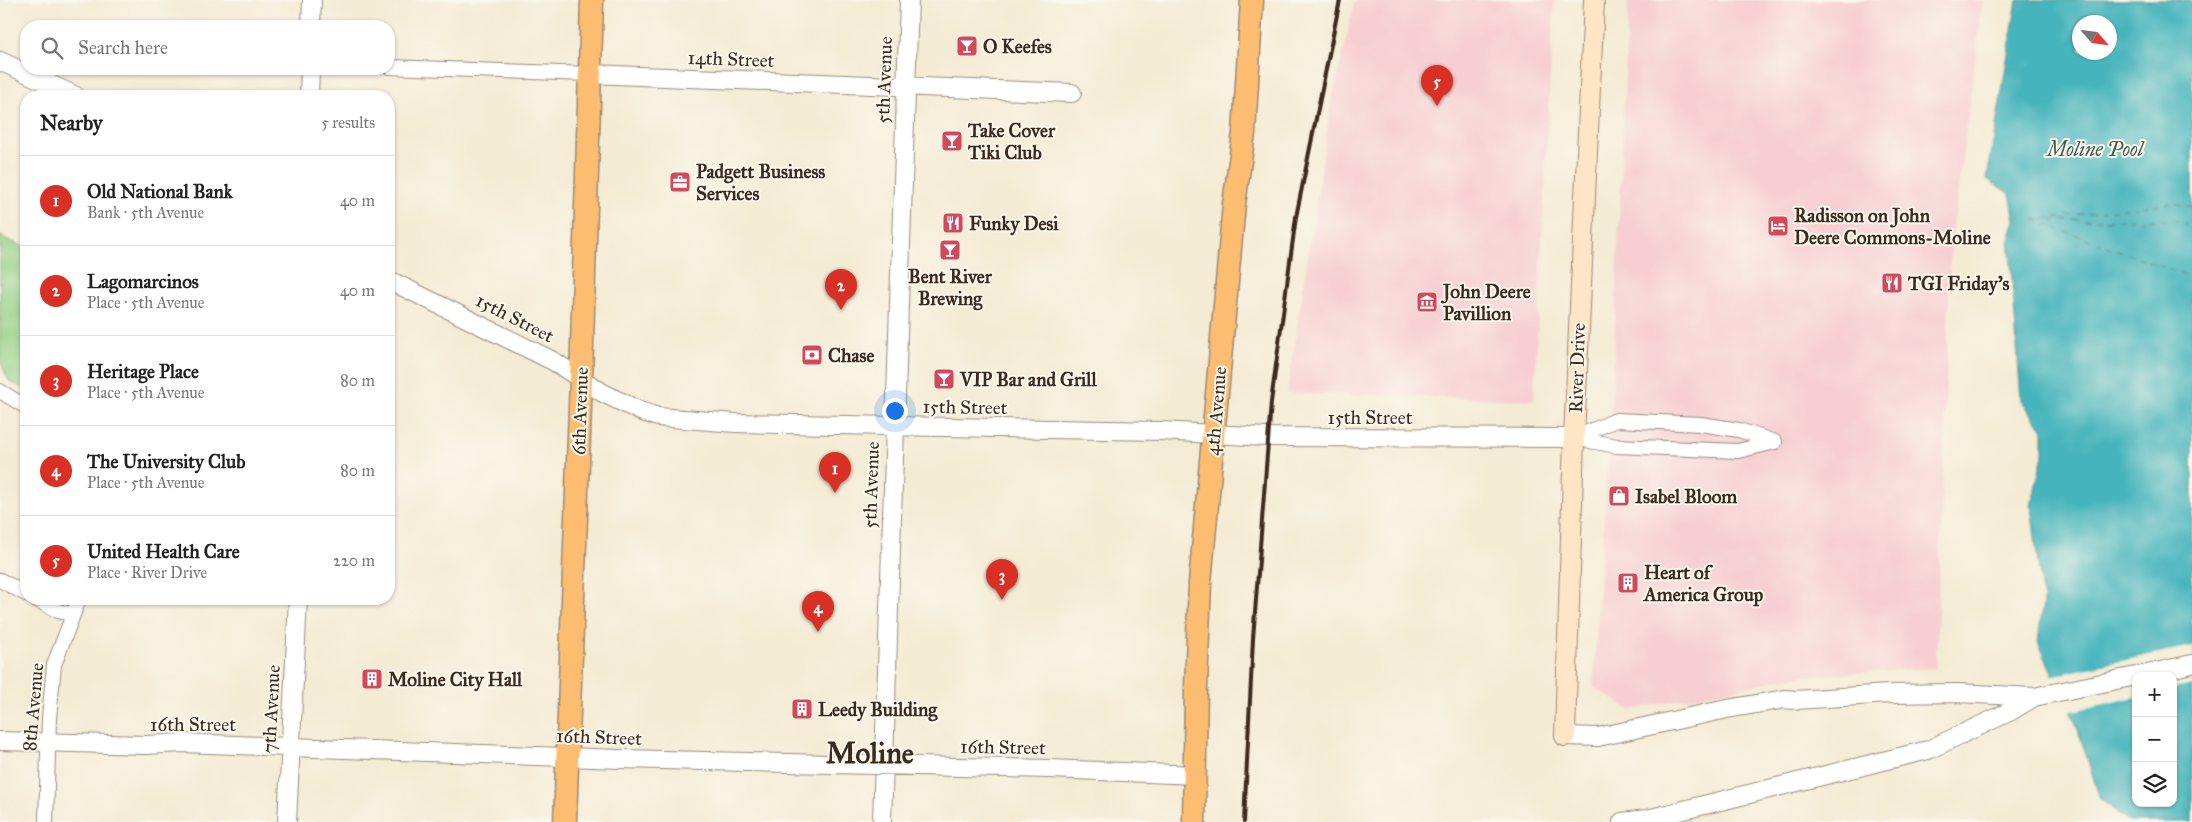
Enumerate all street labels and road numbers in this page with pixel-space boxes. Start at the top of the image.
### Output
street label: 5th Avenue [871,36,897,124]
street label: 14th Street [687,46,775,72]
street label: 15th Street [472,289,558,348]
street label: River Drive [1564,322,1590,414]
street label: 6th Avenue [567,366,593,455]
street label: 4th Avenue [1201,366,1231,456]
street label: 15th Street [922,395,1008,419]
street label: 15th Street [1328,406,1413,429]
street label: 5th Avenue [858,441,884,529]
street label: 8th Avenue [18,662,48,752]
street label: 7th Avenue [257,664,285,754]
street label: 16th Street [150,713,236,736]
street label: 16th Street [556,724,643,750]
street label: 16th Street [960,735,1046,759]

